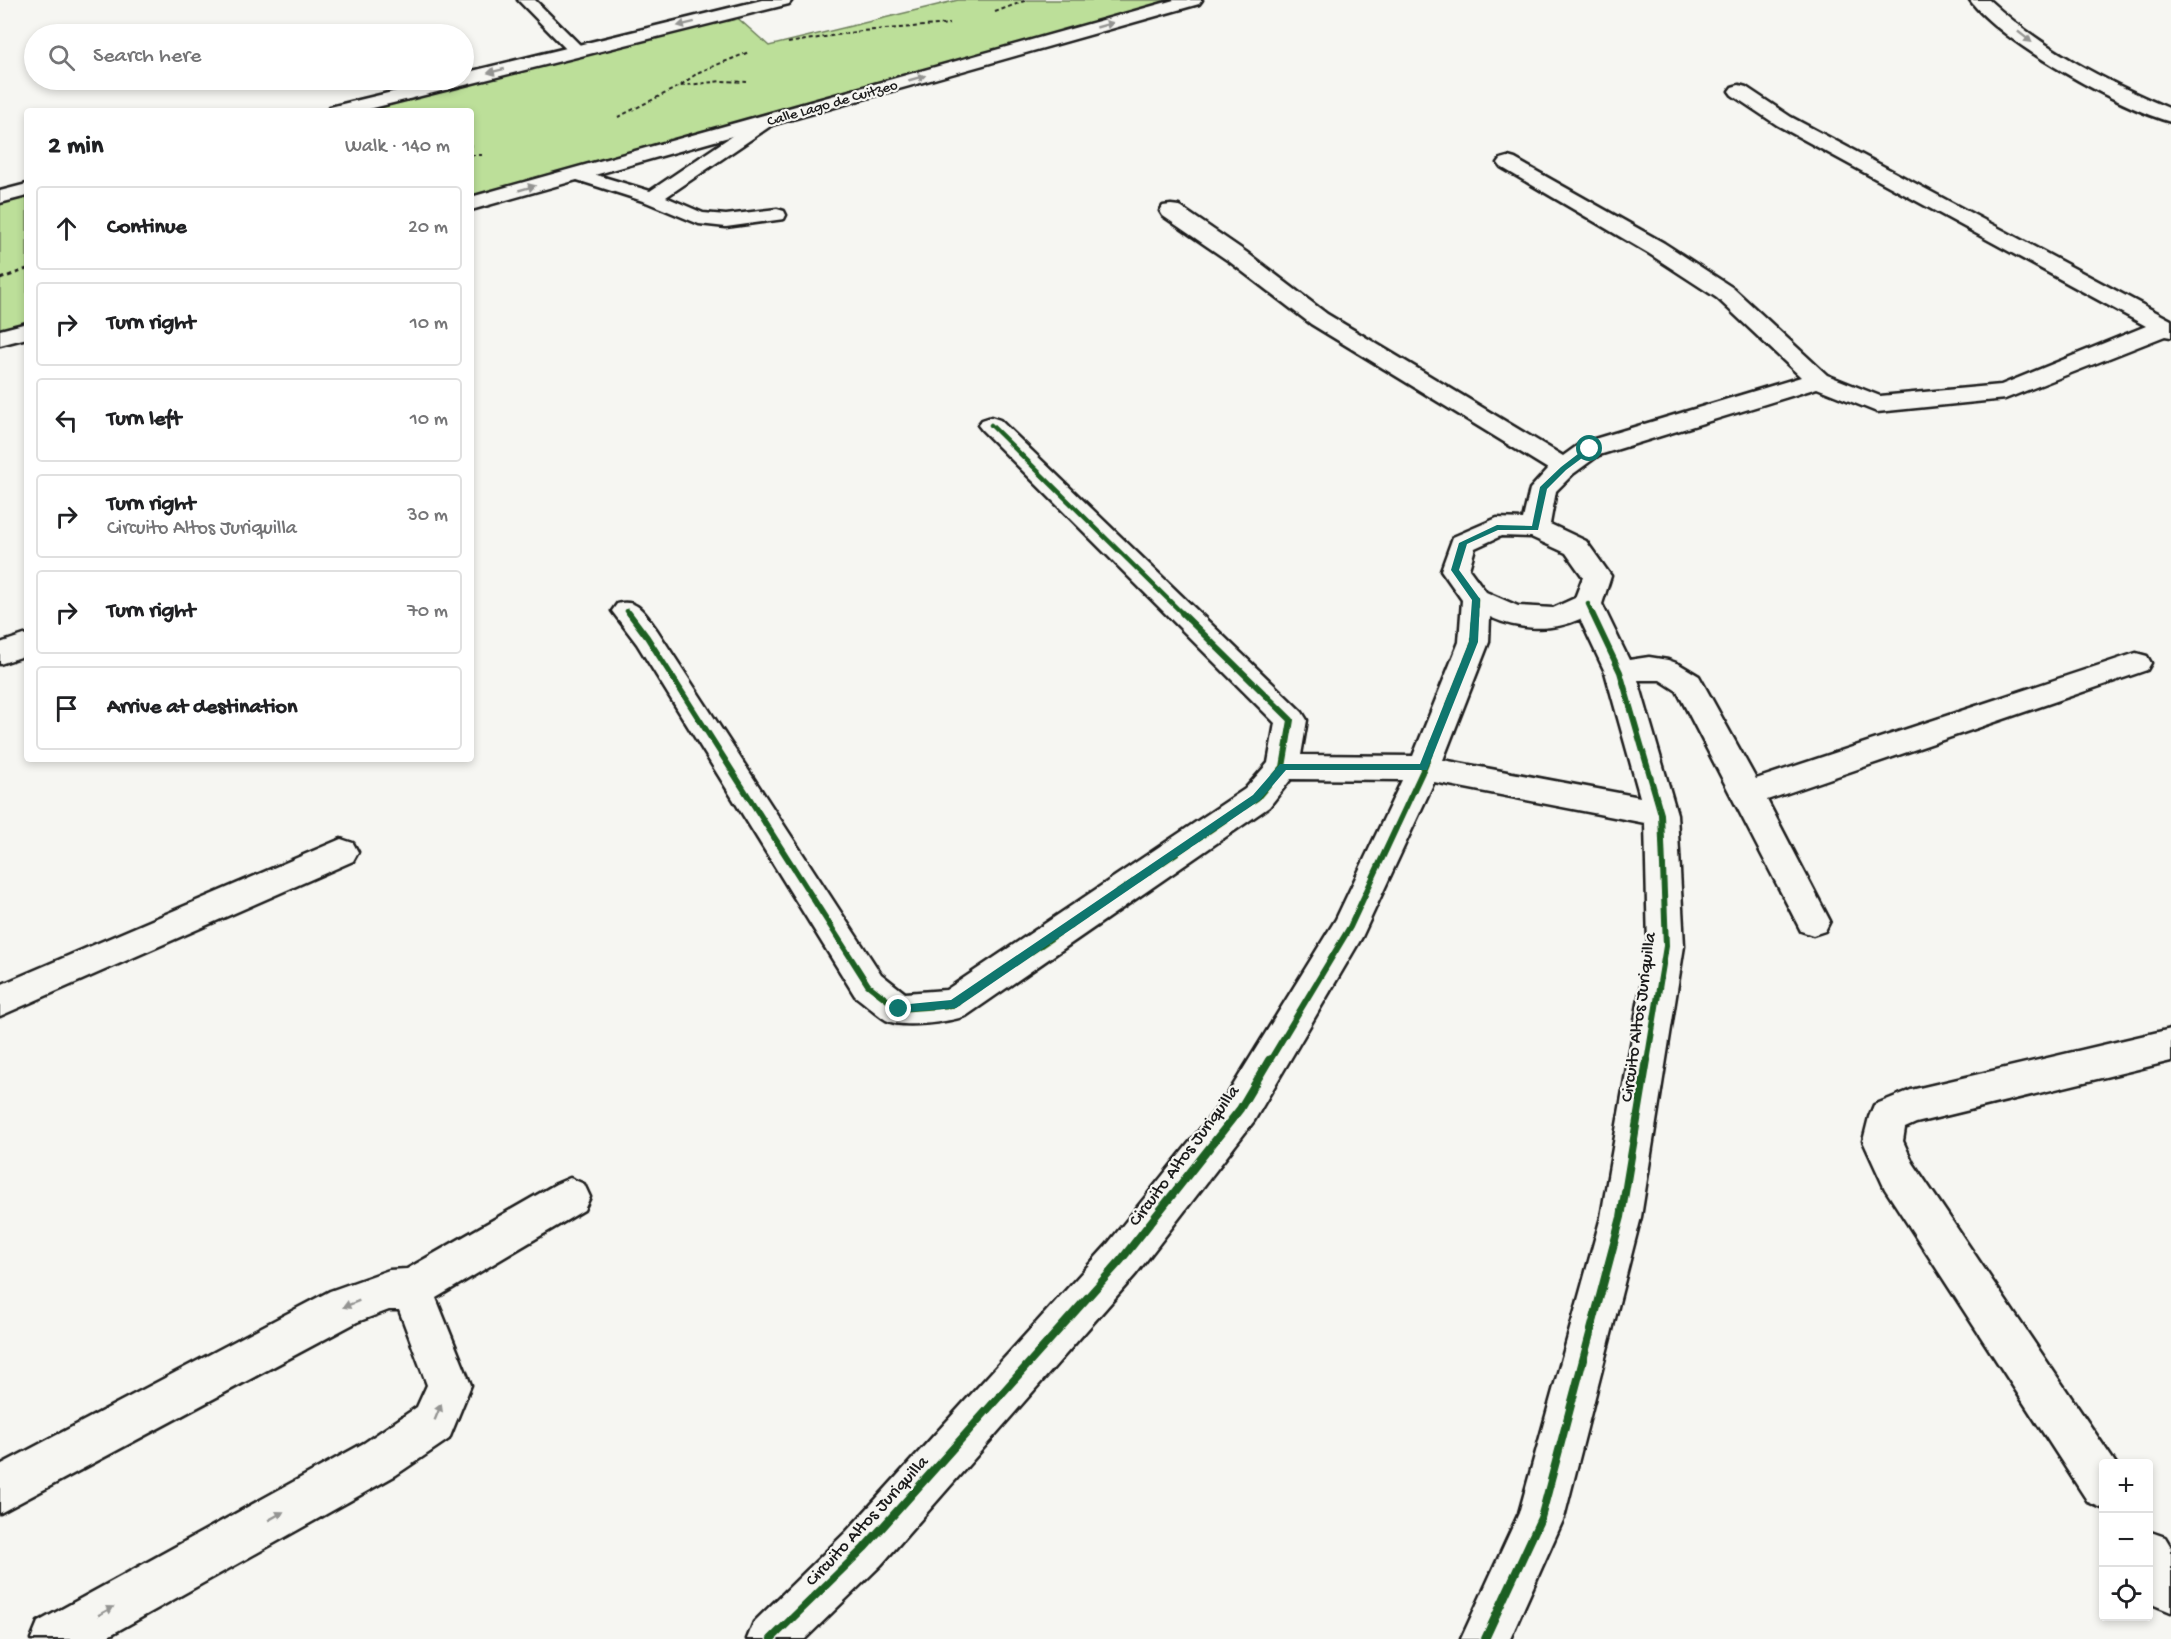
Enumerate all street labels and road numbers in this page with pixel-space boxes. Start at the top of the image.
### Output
street label: Calle Lago de Cuitzeo [765,77,900,131]
street label: Circuito Altos Juriquilla [1617,930,1662,1103]
street label: Circuito Altos Juriquilla [1125,1081,1245,1231]
street label: Circuito Altos Juriquilla [802,1451,934,1591]

